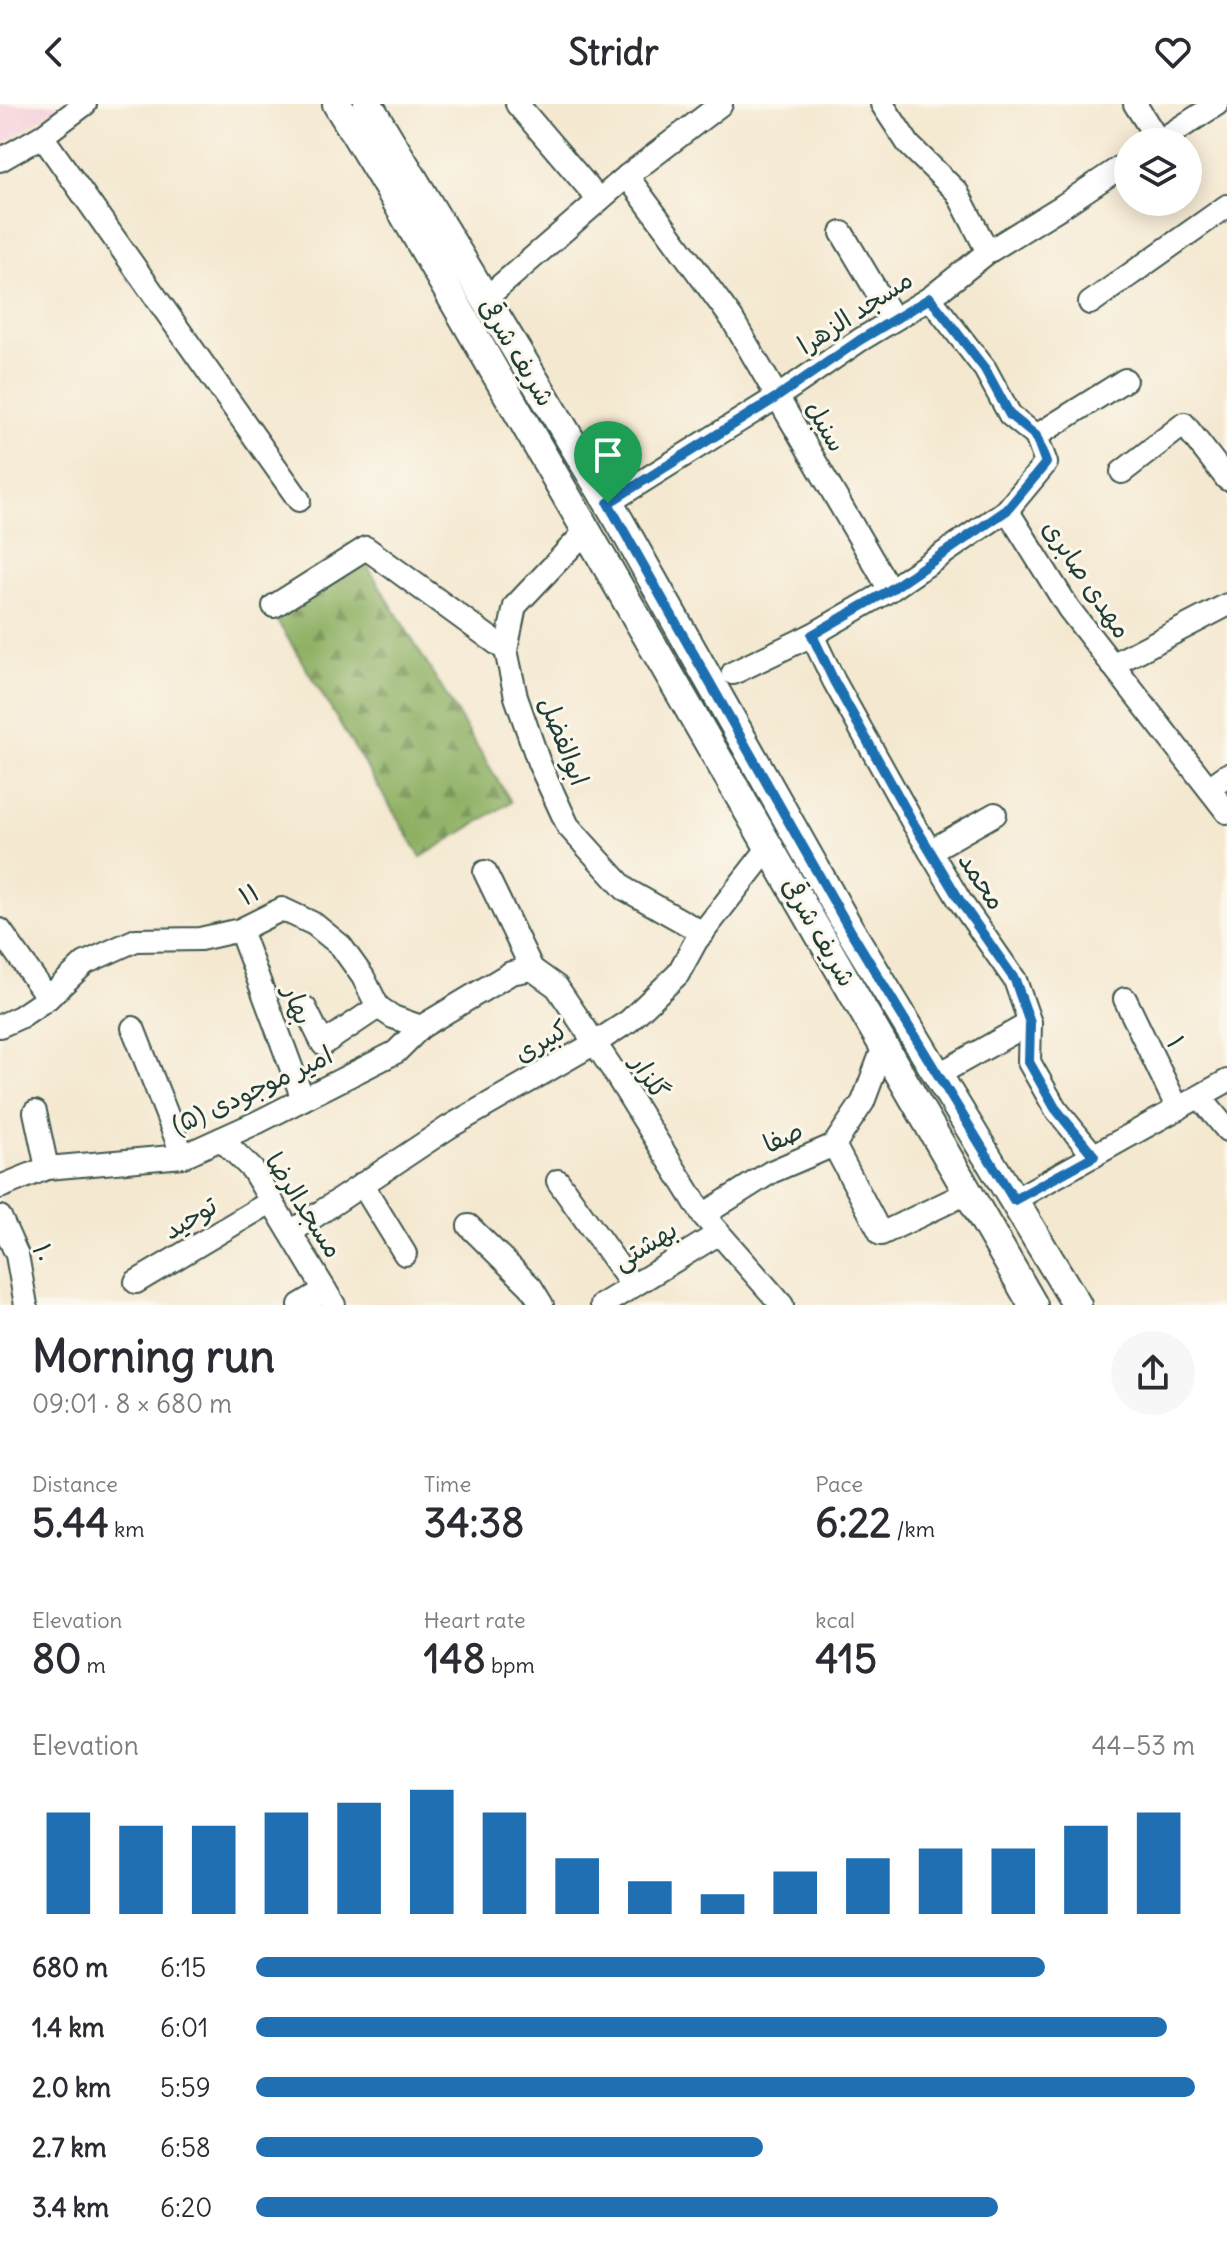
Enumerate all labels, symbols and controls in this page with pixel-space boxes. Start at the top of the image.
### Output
icon: back [32,30,76,74]
text: Stridr [568,30,659,75]
icon: heart [1151,30,1195,74]
map controls [1114,128,1202,216]
button: layers [1114,128,1202,216]
street label: مسجد الزهرا [791,262,919,361]
street label: شریف شرقی [472,291,563,412]
street label: سنبل [799,394,854,457]
pin [574,421,642,503]
icon: arrive [586,433,630,477]
street label: مهدی صابری [1036,513,1139,645]
street label: ابوالفضل [532,692,596,790]
street label: محمد [952,845,1013,916]
street label: شریف شرقی [775,871,864,993]
street label: ۱۱ [233,875,265,913]
street label: بهار [276,979,321,1029]
street label: کبیری [508,1012,574,1069]
street label: ۱ [1160,1030,1193,1053]
street label: امیر موجودی (۵) [166,1038,338,1142]
street label: گلزار [623,1047,677,1105]
street label: صفا [757,1113,808,1160]
street label: مسجدالرضا [258,1146,351,1264]
street label: توحید [157,1188,223,1247]
street label: بهشتی [606,1212,684,1278]
street label: ۱۰ [25,1240,62,1266]
text: Morning run [32,1329,275,1384]
button: share [1111,1331,1195,1415]
text: 09:01 · 8 × 680 m [32,1387,232,1420]
text: Distance [32,1470,118,1498]
text: Time [424,1470,471,1498]
text: Pace [815,1470,863,1498]
text: 5.44 [32,1498,109,1548]
text: 34:38 [424,1498,524,1548]
text: 6:22 [815,1498,891,1548]
text: km [109,1515,145,1543]
text: /km [891,1515,935,1543]
text: Elevation [32,1606,122,1634]
text: Heart rate [424,1606,526,1634]
text: kcal [815,1606,855,1634]
text: 80 [32,1634,81,1684]
text: 148 [424,1634,486,1684]
text: 415 [815,1634,877,1684]
text: m [81,1651,106,1679]
text: bpm [486,1651,535,1679]
text: Elevation [32,1729,139,1762]
text: 44–53 m [1091,1729,1195,1762]
text: 680 m [32,1951,108,1984]
text: 6:15 [160,1951,206,1984]
text: 1.4 km [32,2011,105,2044]
text: 6:01 [160,2011,208,2044]
text: 2.0 km [32,2071,111,2104]
text: 5:59 [160,2071,211,2104]
text: 2.7 km [32,2131,107,2164]
text: 6:58 [160,2131,211,2164]
text: 3.4 km [32,2191,109,2224]
text: 6:20 [160,2191,212,2224]

